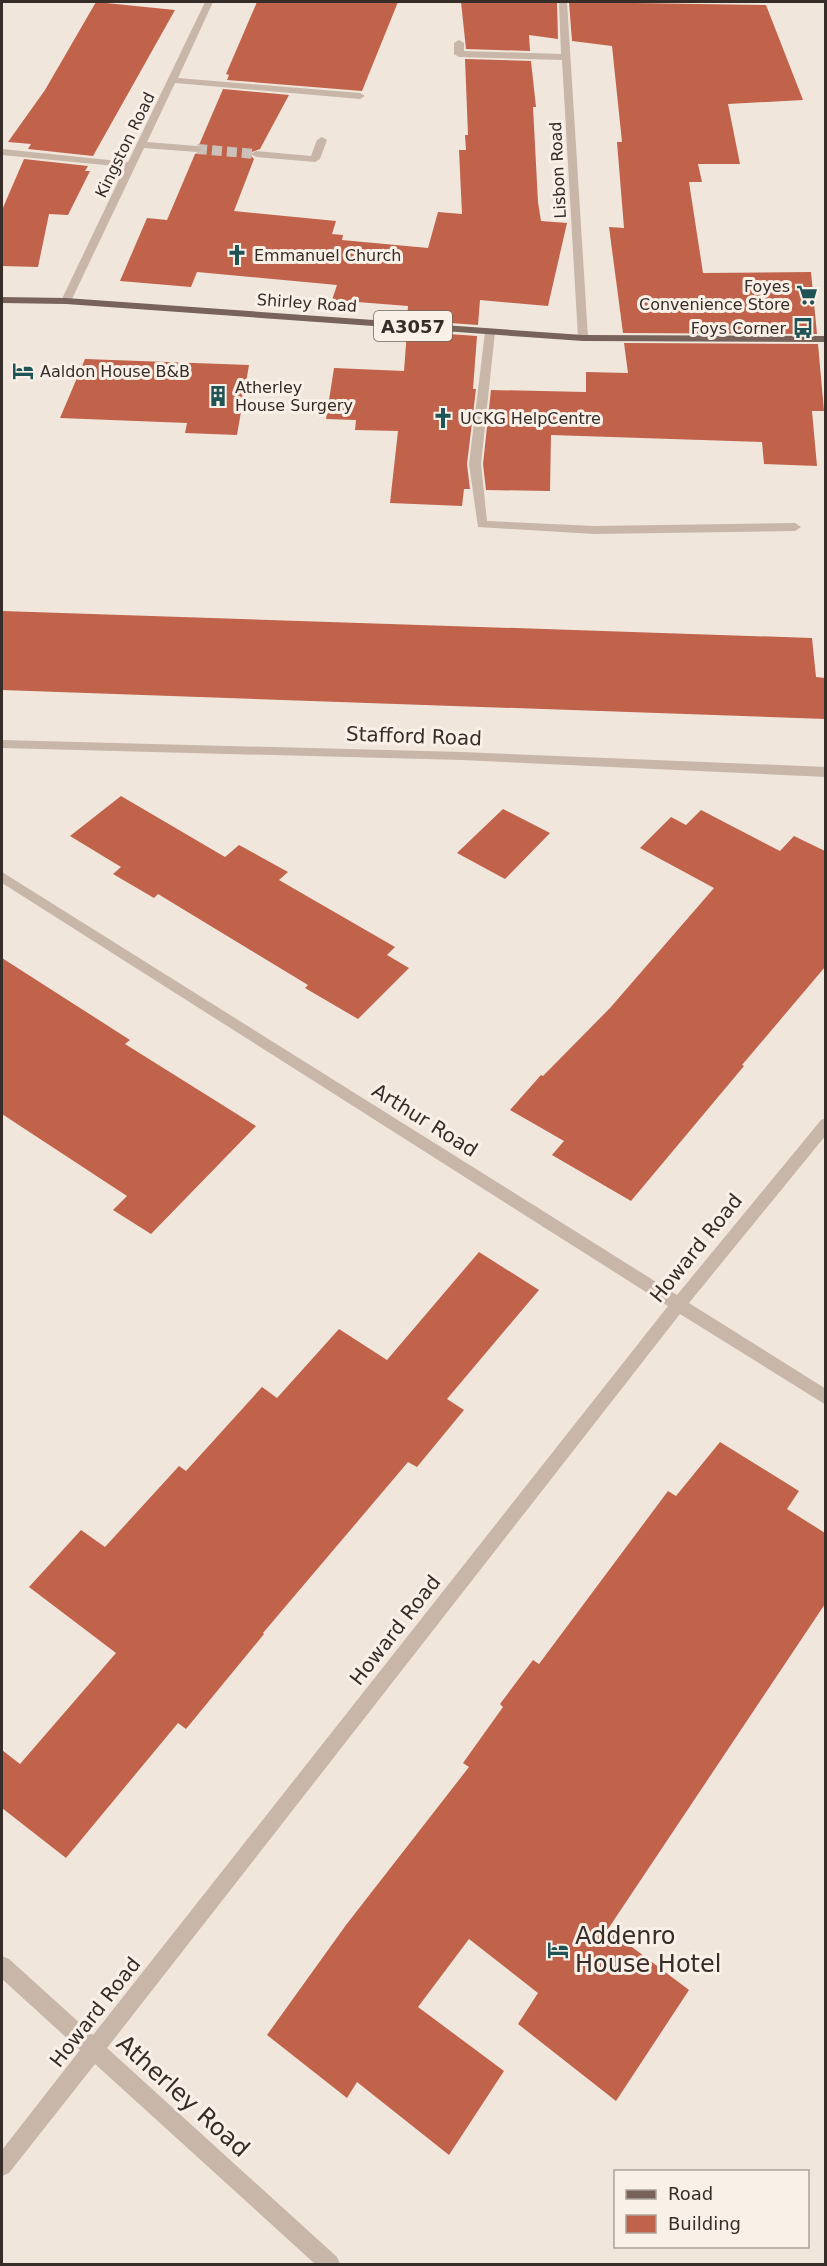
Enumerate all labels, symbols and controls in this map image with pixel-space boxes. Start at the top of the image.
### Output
street label: Kingston Road [91,89,159,201]
street label: Lisbon Road [546,121,570,219]
church icon: Emmanuel Church [225,243,249,267]
place label: Emmanuel Church [254,246,401,265]
place label: Foyes Convenience Store [639,277,790,314]
supermarket icon: Foyes Convenience Store [795,283,819,307]
street label: Shirley Road [256,290,358,316]
road number: A3057 [374,311,452,341]
bus stop icon: Foys Corner [791,316,815,340]
place label: Foys Corner [691,319,786,338]
hotel icon: Aaldon House B&B [11,359,35,383]
place label: Aaldon House B&B [40,362,190,381]
place label: Atherley House Surgery [235,378,353,415]
building icon: Atherley House Surgery [206,384,230,408]
church icon: UCKG HelpCentre [431,406,455,430]
place label: UCKG HelpCentre [460,409,601,428]
street label: Stafford Road [346,722,482,750]
street label: Arthur Road [368,1078,482,1162]
street label: Howard Road [645,1189,747,1307]
street label: Howard Road [345,1570,445,1690]
place label: Addenro House Hotel [575,1922,721,1978]
hotel icon: Addenro House Hotel [546,1938,570,1962]
street label: Howard Road [45,1952,145,2072]
street label: Atherley Road [111,2029,255,2163]
legend [614,2170,809,2248]
text: Road [668,2183,713,2204]
text: Building [668,2213,741,2234]

